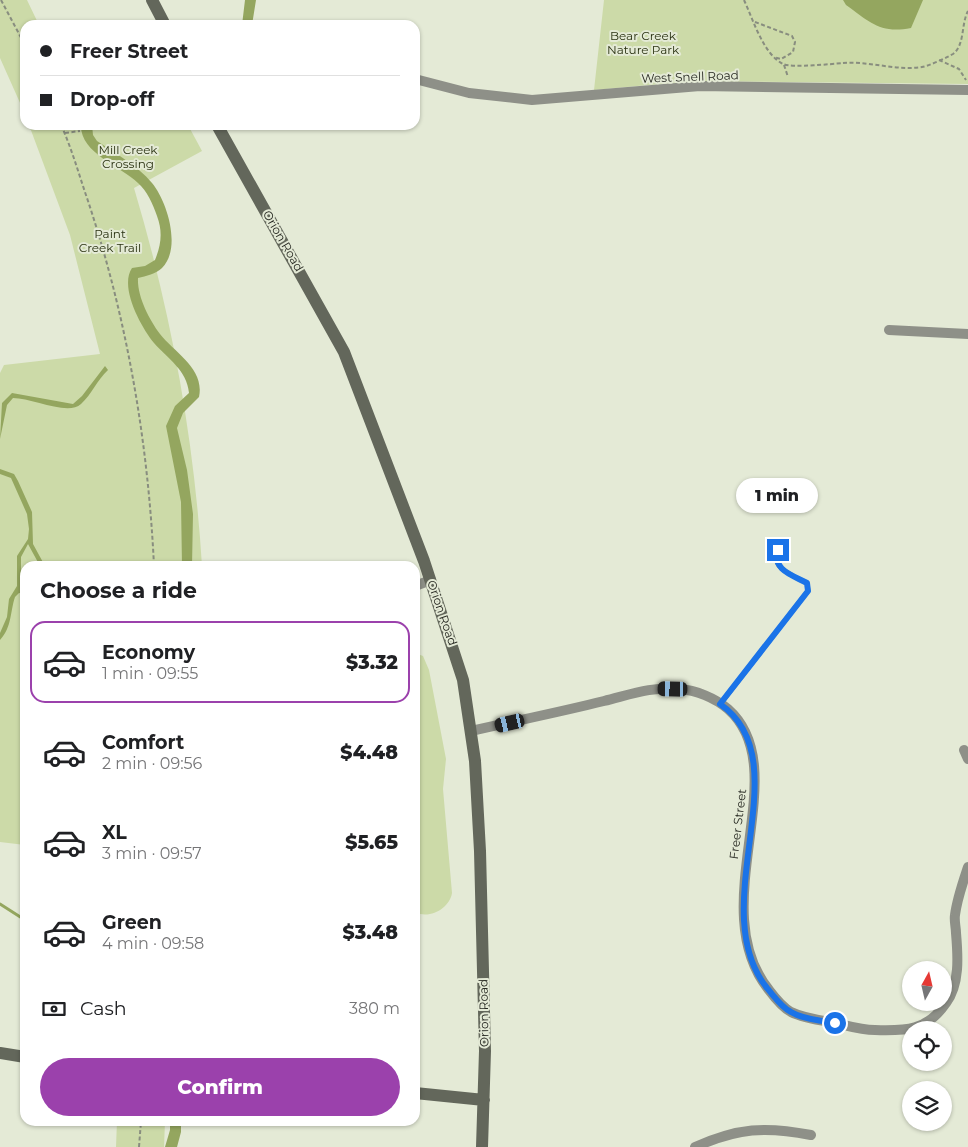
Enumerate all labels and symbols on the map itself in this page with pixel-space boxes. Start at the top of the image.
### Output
park label: Bear Creek Nature Park [607,28,680,57]
street label: West Snell Road [641,67,739,86]
park label: Mill Creek Crossing [98,142,158,171]
street label: Orion Road [260,207,307,274]
park label: Paint Creek Trail [79,226,141,255]
callout: 1 min [737,478,819,512]
route end [767,539,789,561]
street label: Orion Road [424,578,461,648]
car [657,681,688,697]
car [493,712,526,734]
street label: Freer Street [726,788,749,860]
north arrow [902,961,952,1011]
street label: Orion Road [475,979,492,1047]
route start [824,1012,846,1034]

